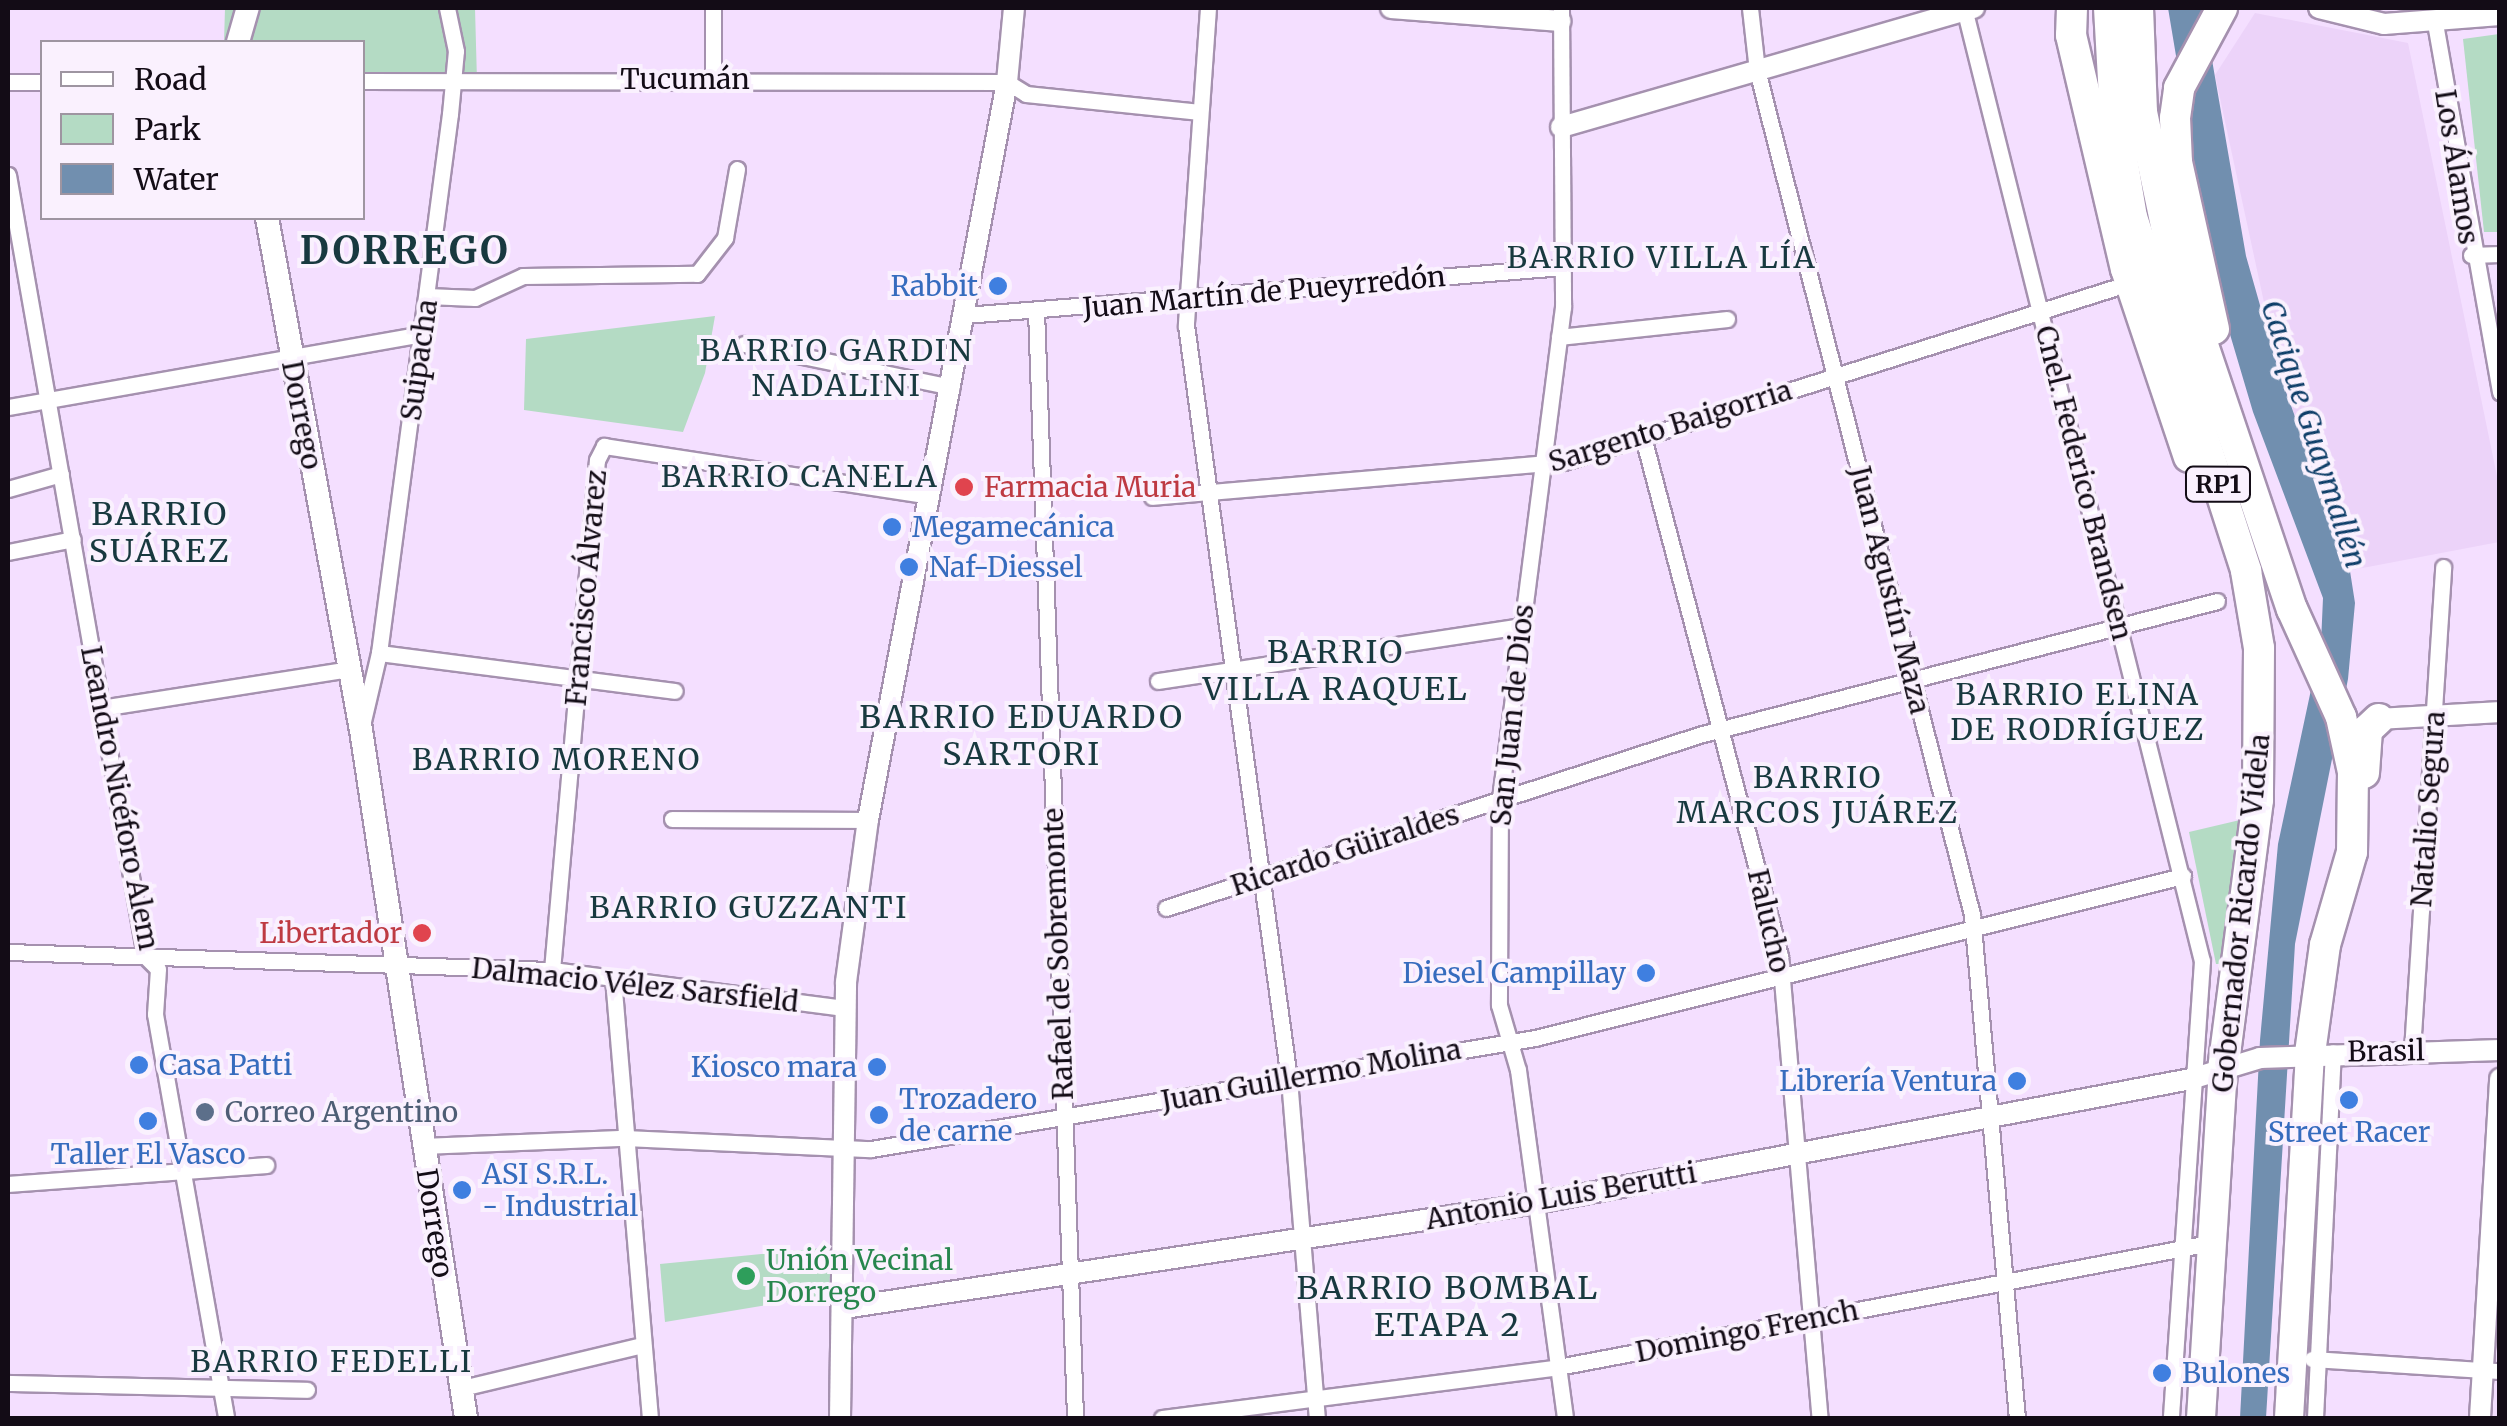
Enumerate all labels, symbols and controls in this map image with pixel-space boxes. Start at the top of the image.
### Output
legend [40,40,365,220]
text: Road [134,60,207,98]
street label: Tucumán [620,62,750,96]
street label: Los Álamos [2428,87,2486,247]
text: Park [134,110,201,148]
text: Water [134,160,219,198]
district label: DORREGO [300,228,510,274]
district label: BARRIO VILLA LÍA [1507,239,1817,275]
street label: Juan Martín de Pueyrredón [1081,259,1447,325]
place label: Rabbit [891,269,978,303]
marker: Rabbit [987,275,1009,297]
water label: Cacique Guaymallén [2254,295,2374,573]
street label: Suipacha [394,297,444,423]
street label: Cnel. Federico Brandsen [2029,322,2139,644]
district label: BARRIO GARDIN NADALINI [700,332,974,402]
street label: Dorrego [275,358,329,472]
street label: Sargento Baigorria [1544,373,1796,479]
district label: BARRIO CANELA [661,458,939,494]
street label: Juan Agustín Maza [1843,463,1937,717]
road number: RP1 [2183,464,2253,504]
street label: Francisco Álvarez [559,469,613,707]
place label: Farmacia Muria [984,470,1196,504]
marker: Farmacia Muria [953,476,975,498]
district label: BARRIO SUÁREZ [89,496,231,571]
place label: Megamecánica [912,510,1115,544]
marker: Megamecánica [881,516,903,538]
place label: Naf-Diessel [929,550,1083,584]
marker: Naf-Diessel [898,556,920,578]
street label: San Juan de Dios [1484,602,1540,828]
district label: BARRIO VILLA RAQUEL [1203,634,1469,709]
street label: Leandro Nicéforo Alem [74,643,166,953]
district label: BARRIO ELINA DE RODRÍGUEZ [1950,676,2206,746]
district label: BARRIO EDUARDO SARTORI [859,699,1185,774]
street label: Natalio Segura [2404,710,2452,908]
street label: Gobernador Ricardo Videla [2205,732,2277,1094]
district label: BARRIO MORENO [412,741,702,777]
district label: BARRIO MARCOS JUÁREZ [1676,759,1960,830]
street label: Ricardo Güiraldes [1227,797,1463,903]
street label: Rafael de Sobremonte [1036,807,1080,1101]
street label: Falucho [1741,866,1797,976]
district label: BARRIO GUZZANTI [589,889,909,925]
place label: Libertador [259,916,402,950]
marker: Libertador [411,922,433,944]
street label: Dalmacio Vélez Sarsfield [470,951,800,1019]
place label: Diesel Campillay [1402,956,1626,990]
marker: Diesel Campillay [1635,962,1657,984]
street label: Juan Guillermo Molina [1158,1032,1464,1118]
street label: Brasil [2347,1034,2425,1068]
place label: Casa Patti [159,1048,292,1082]
place label: Kiosco mara [691,1050,857,1084]
marker: Casa Patti [128,1054,150,1076]
marker: Kiosco mara [866,1056,888,1078]
place label: Librería Ventura [1779,1064,1997,1098]
marker: Librería Ventura [2006,1070,2028,1092]
place label: Trozadero de carne [899,1082,1037,1148]
marker: Street Racer [2338,1089,2360,1111]
place label: Correo Argentino [225,1095,458,1129]
marker: Correo Argentino [194,1101,216,1123]
marker: Trozadero de carne [868,1104,890,1126]
marker: Taller El Vasco [137,1110,159,1132]
place label: Street Racer [2268,1115,2430,1149]
place label: Taller El Vasco [51,1137,245,1171]
street label: Antonio Luis Berutti [1423,1156,1699,1236]
place label: ASI S.R.L. - Industrial [482,1157,638,1223]
street label: Dorrego [410,1166,460,1280]
marker: ASI S.R.L. - Industrial [451,1179,473,1201]
place label: Unión Vecinal Dorrego [766,1243,953,1309]
marker: Unión Vecinal Dorrego [735,1265,757,1287]
district label: BARRIO BOMBAL ETAPA 2 [1296,1270,1600,1345]
street label: Domingo French [1633,1293,1861,1369]
district label: BARRIO FEDELLI [190,1343,474,1379]
place label: Bulones [2182,1356,2290,1390]
marker: Bulones [2151,1362,2173,1384]

